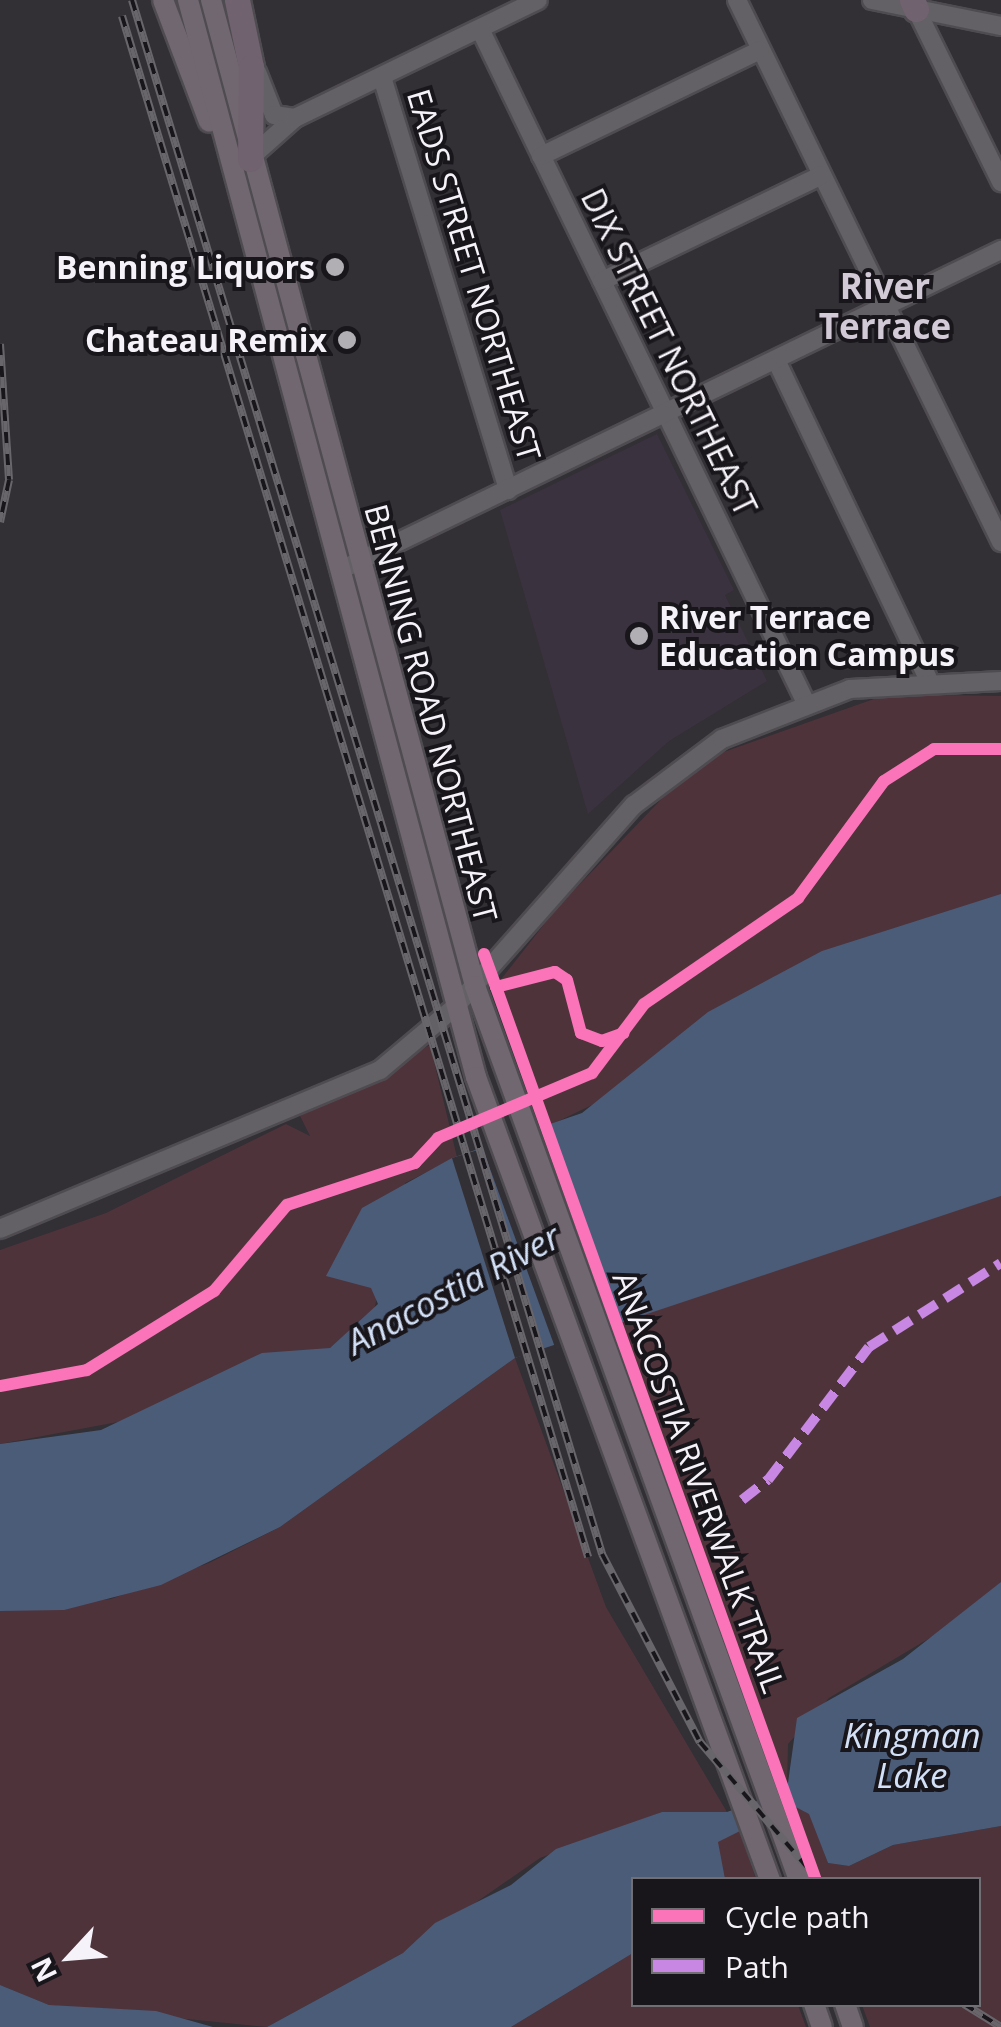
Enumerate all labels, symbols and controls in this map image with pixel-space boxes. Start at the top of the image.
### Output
street label: EADS STREET NORTHEAST [399,85,549,465]
street label: DIX STREET NORTHEAST [573,182,765,522]
place label: Benning Liquors [56,248,315,286]
marker: Benning Liquors [324,256,346,278]
district label: River Terrace [819,265,951,347]
place label: Chateau Remix [85,321,327,359]
marker: Chateau Remix [336,329,358,351]
street label: BENNING ROAD NORTHEAST [357,500,505,926]
place label: River Terrace Education Campus [659,599,955,674]
marker: River Terrace Education Campus [628,625,650,647]
water label: Anacostia River [339,1215,567,1363]
street label: ANACOSTIA RIVERWALK TRAIL [605,1266,793,1698]
water label: Kingman Lake [843,1714,981,1796]
legend [631,1877,981,2007]
text: Cycle path [725,1896,870,1937]
north arrow [20,1907,120,2007]
text: Path [725,1946,789,1987]
text: N [21,1952,65,1989]

